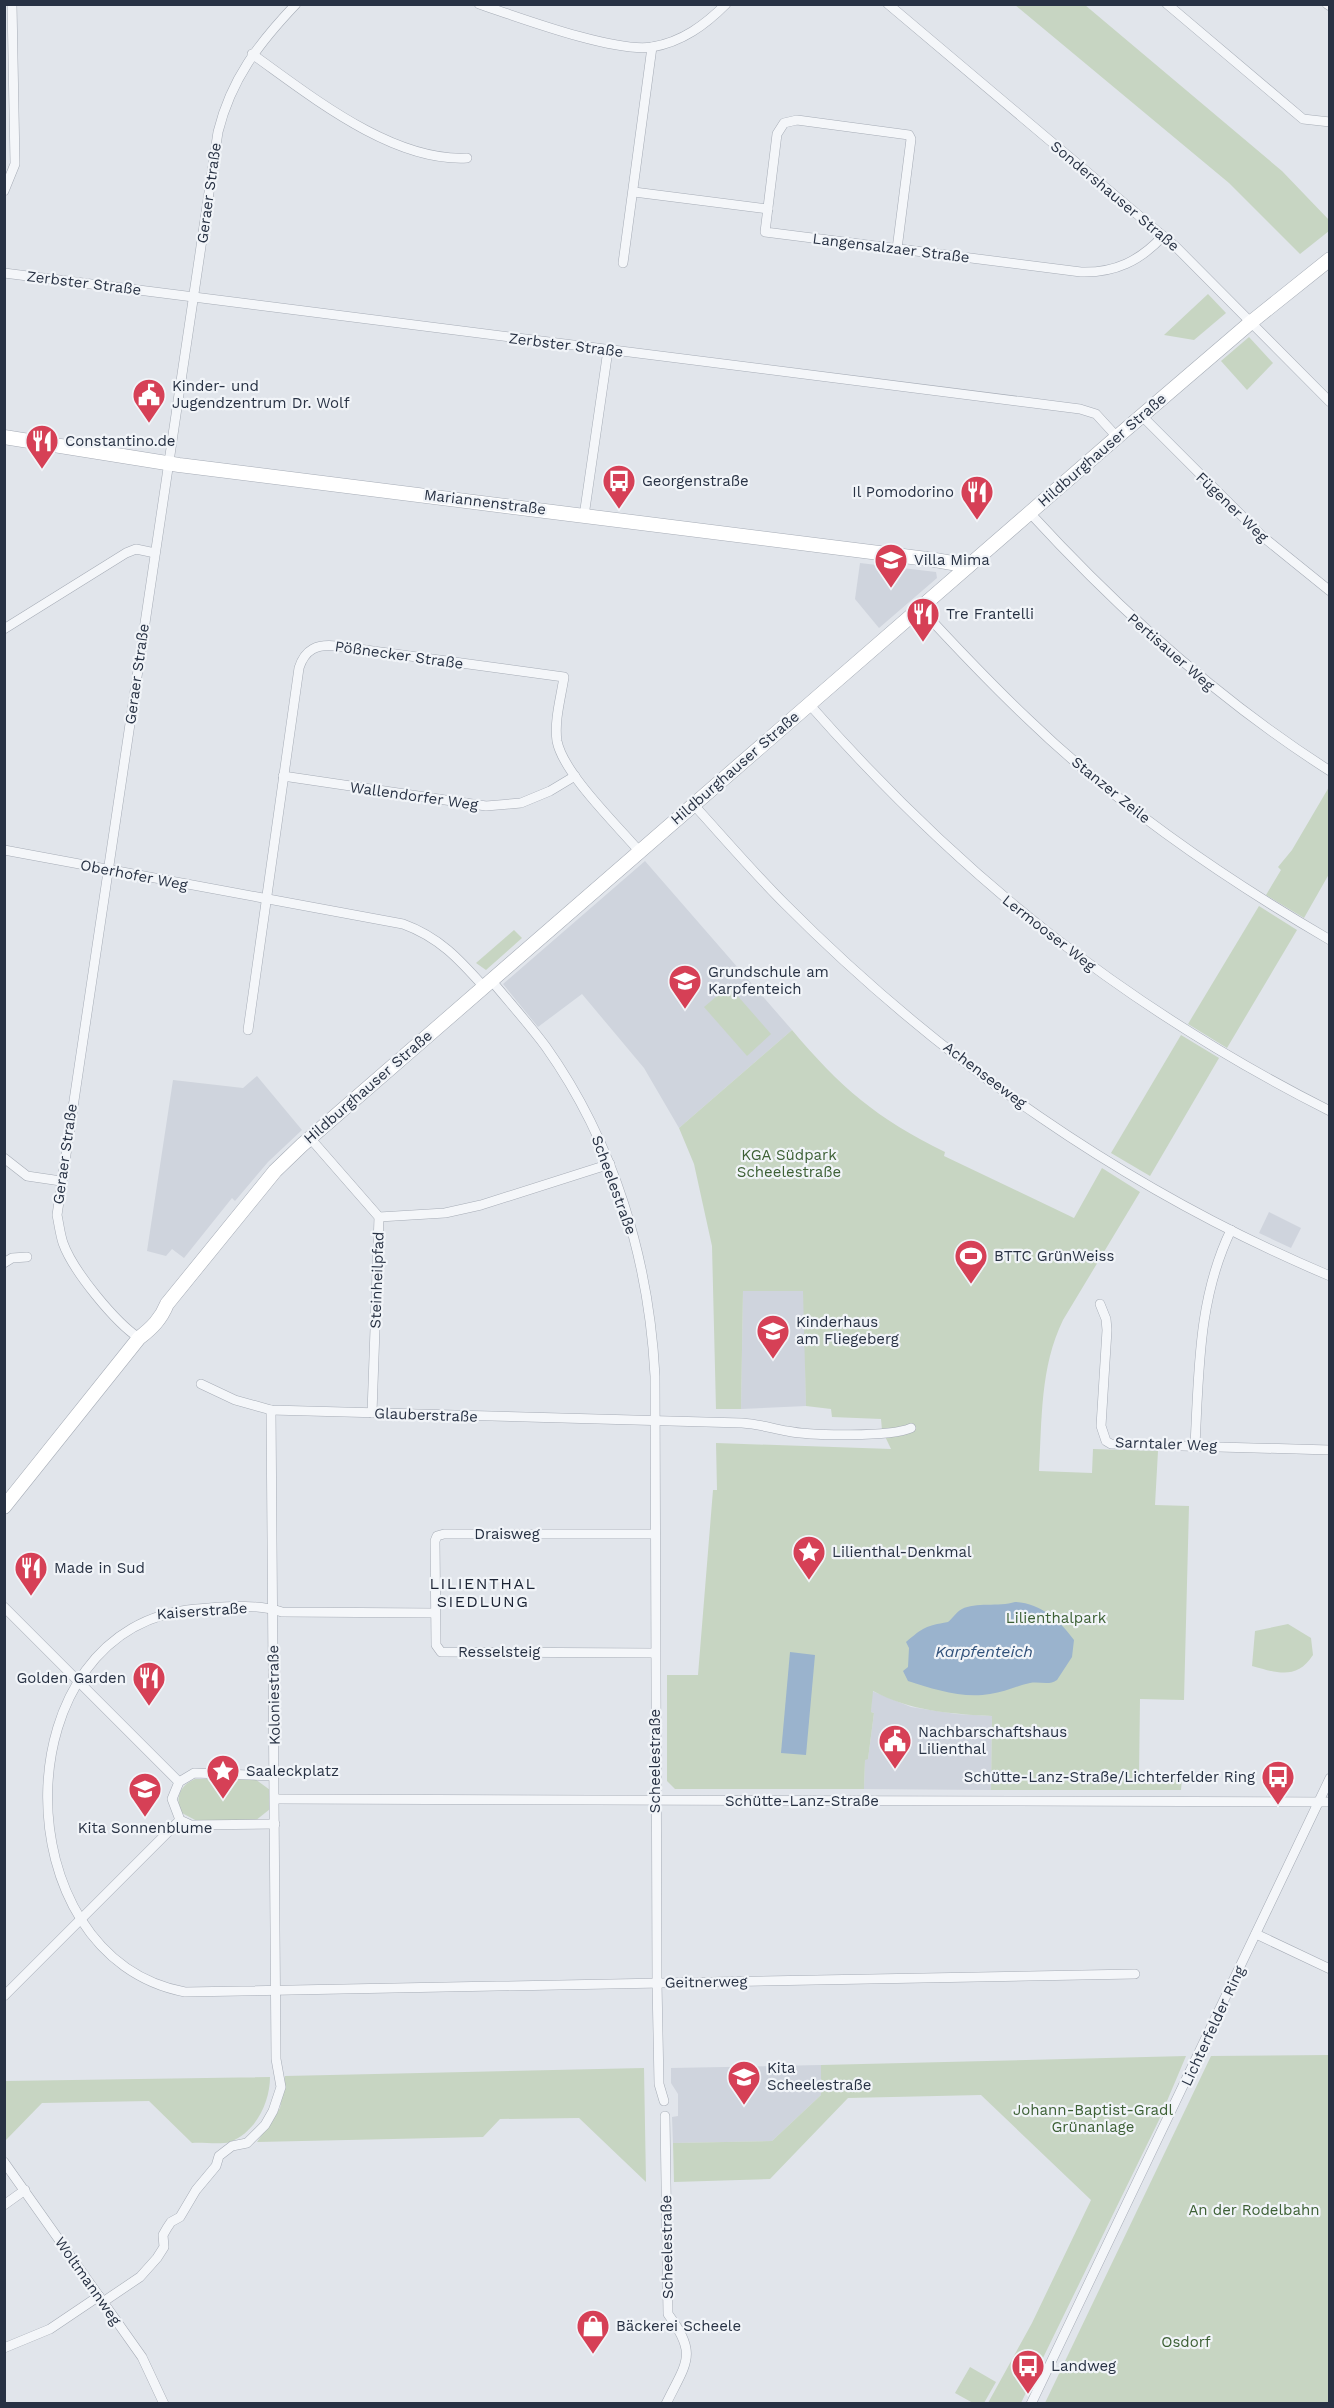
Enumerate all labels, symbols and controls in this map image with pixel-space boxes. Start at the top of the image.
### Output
street label: Sondershauser Straße [1047,137,1183,255]
street label: Geraer Straße [193,141,225,245]
street label: Langensalzaer Straße [812,229,970,267]
street label: Zerbster Straße [26,267,142,299]
street label: Zerbster Straße [508,329,624,361]
public building icon: Kinder- und Jugendzentrum Dr. Wolf [131,377,167,424]
place label: Kinder- und Jugendzentrum Dr. Wolf [172,377,350,412]
street label: Hildburghauser Straße [1034,389,1170,511]
restaurant icon: Constantino.de [24,423,60,470]
place label: Constantino.de [65,432,175,450]
bus stop icon: Georgenstraße [601,463,637,510]
street label: Fügener Weg [1192,468,1272,546]
place label: Georgenstraße [642,472,749,490]
restaurant icon: Il Pomodorino [959,474,995,521]
place label: Il Pomodorino [852,483,954,501]
street label: Mariannenstraße [423,486,547,518]
school or university icon: Villa Mima [873,542,909,589]
place label: Villa Mima [914,551,990,569]
restaurant icon: Tre Frantelli [905,596,941,643]
place label: Tre Frantelli [946,605,1034,623]
street label: Pertisauer Weg [1124,609,1218,695]
street label: Geraer Straße [121,622,153,726]
street label: Pößnecker Straße [334,637,464,673]
street label: Hildburghauser Straße [667,707,803,829]
street label: Stanzer Zeile [1068,753,1154,827]
street label: Wallendorfer Weg [349,778,479,814]
street label: Oberhofer Weg [79,856,189,894]
street label: Lermooser Weg [999,891,1099,975]
school or university icon: Grundschule am Karpfenteich [667,963,703,1010]
place label: Grundschule am Karpfenteich [708,963,829,998]
street label: Hildburghauser Straße [300,1026,436,1148]
street label: Achenseeweg [940,1038,1030,1112]
street label: Geraer Straße [49,1102,81,1206]
street label: Scheelestraße [588,1133,640,1237]
park label: KGA Südpark Scheelestraße [737,1146,841,1181]
street label: Steinheilpfad [366,1231,388,1329]
sports icon: BTTC GrünWeiss [953,1238,989,1285]
place label: BTTC GrünWeiss [994,1247,1114,1265]
school or university icon: Kinderhaus am Fliegeberg [755,1313,791,1360]
place label: Kinderhaus am Fliegeberg [796,1313,899,1348]
street label: Glauberstraße [374,1404,478,1426]
street label: Sarntaler Weg [1115,1433,1217,1455]
street label: Draisweg [474,1525,540,1543]
place icon: Lilienthal-Denkmal [791,1534,827,1581]
place label: Lilienthal-Denkmal [832,1543,972,1561]
restaurant icon: Made in Sud [13,1550,49,1597]
place label: Made in Sud [54,1559,145,1577]
district label: LILIENTHAL SIEDLUNG [429,1574,537,1611]
street label: Kaiserstraße [156,1599,248,1623]
park label: Lilienthalpark [1006,1609,1107,1627]
water label: Karpfenteich [935,1642,1033,1661]
street label: Resselsteig [458,1643,540,1661]
street label: Koloniestraße [264,1645,284,1745]
restaurant icon: Golden Garden [131,1660,167,1707]
place label: Golden Garden [17,1669,126,1687]
street label: Scheelestraße [646,1709,664,1813]
public building icon: Nachbarschaftshaus Lilienthal [877,1723,913,1770]
place label: Nachbarschaftshaus Lilienthal [918,1723,1067,1758]
place icon: Saaleckplatz [205,1753,241,1800]
bus stop icon: Schütte-Lanz-Straße/Lichterfelder Ring [1260,1759,1296,1806]
place label: Saaleckplatz [246,1762,339,1780]
place label: Schütte-Lanz-Straße/Lichterfelder Ring [964,1768,1255,1786]
school or university icon: Kita Sonnenblume [127,1771,163,1818]
street label: Schütte-Lanz-Straße [725,1792,879,1810]
place label: Kita Sonnenblume [78,1819,212,1837]
street label: Lichterfelder Ring [1177,1963,1249,2089]
street label: Geitnerweg [664,1972,748,1992]
school or university icon: Kita Scheelestraße [726,2059,762,2106]
place label: Kita Scheelestraße [767,2059,871,2094]
park label: Johann-Baptist-Gradl Grünanlage [1013,2101,1173,2136]
street label: Scheelestraße [657,2195,677,2299]
park label: An der Rodelbahn [1188,2201,1320,2219]
street label: Woltmannweg [51,2233,125,2329]
shop icon: Bäckerei Scheele [575,2308,611,2355]
place label: Bäckerei Scheele [616,2317,741,2335]
park label: Osdorf [1161,2333,1211,2351]
bus stop icon: Landweg [1010,2348,1046,2395]
place label: Landweg [1051,2357,1116,2375]

